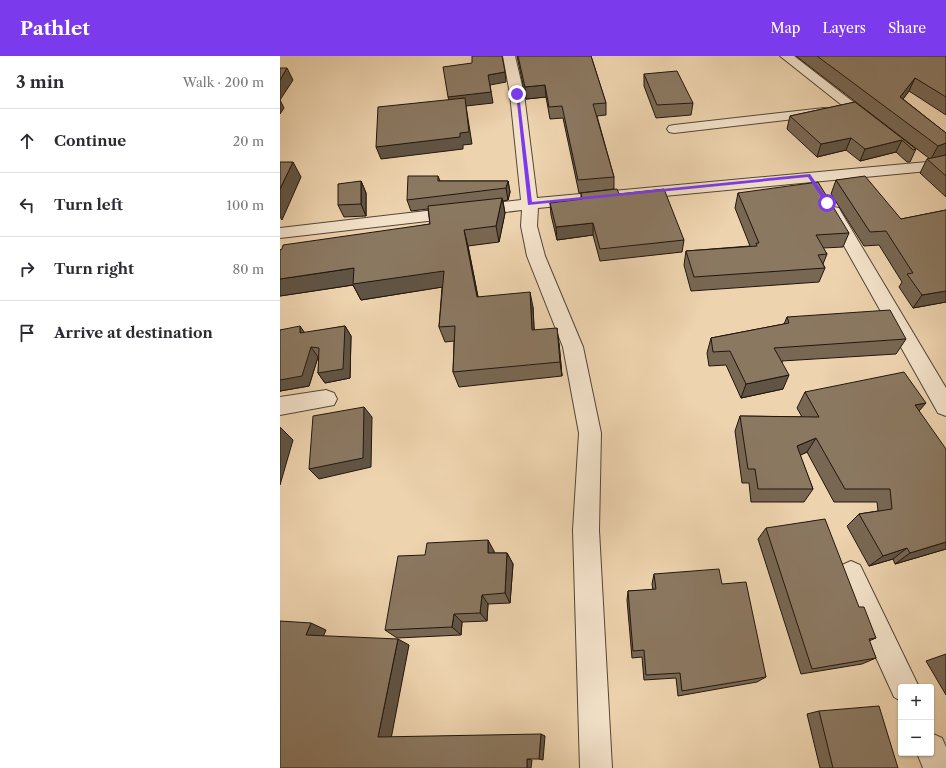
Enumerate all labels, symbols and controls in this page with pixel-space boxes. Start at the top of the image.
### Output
text: Pathlet [20,17,90,40]
text: Map [770,19,800,37]
text: Layers [822,19,866,37]
text: Share [888,19,926,37]
text: 3 min [16,72,65,92]
text: Walk · 200 m [183,74,264,90]
route end [508,85,526,103]
icon: ahead [16,130,38,152]
text: Continue [54,131,126,150]
text: 20 m [233,133,264,149]
icon: left [16,194,38,216]
route start [818,194,836,212]
text: Turn left [54,195,123,214]
text: 100 m [226,197,264,213]
icon: right [16,258,38,280]
text: Turn right [54,259,134,278]
text: 80 m [232,261,264,277]
icon: arrive [16,322,38,344]
text: Arrive at destination [54,323,213,342]
map controls [898,684,934,756]
button: + [898,684,934,720]
button: − [898,720,934,756]

